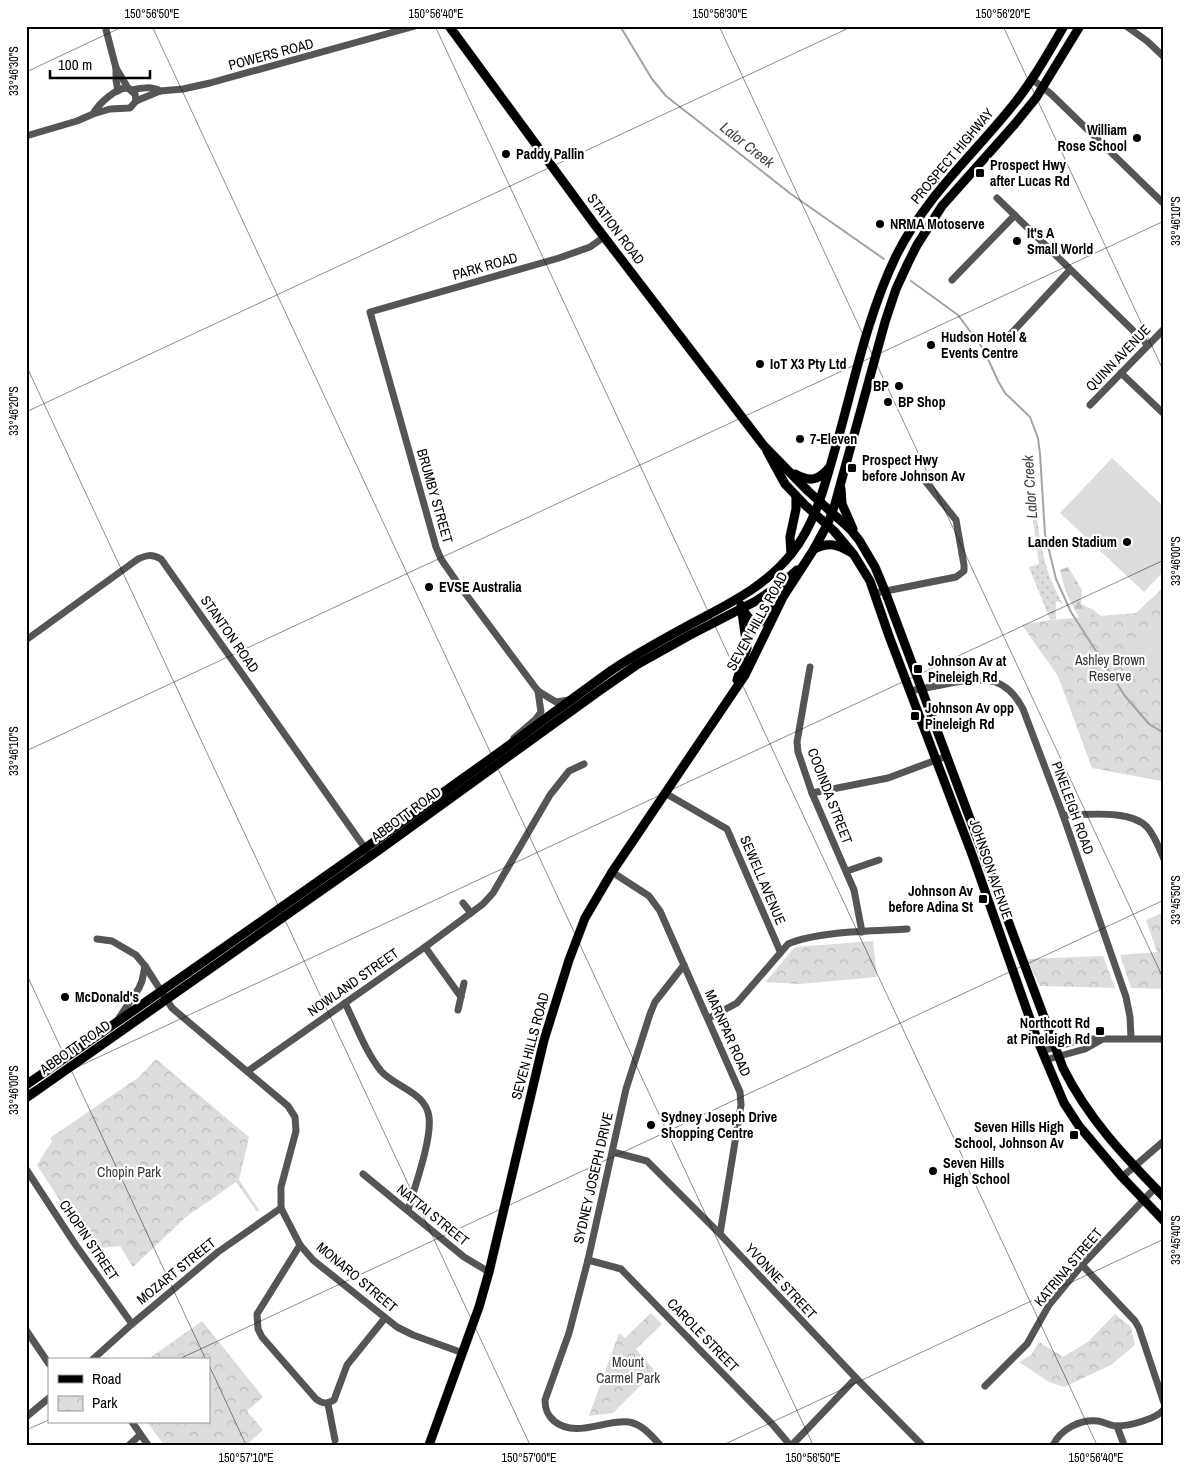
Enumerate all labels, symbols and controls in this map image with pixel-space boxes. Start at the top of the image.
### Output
text: 150°56'50"E [124,6,180,22]
text: 150°56'40"E [408,6,464,22]
text: 150°56'30"E [692,6,748,22]
text: 150°56'20"E [975,6,1031,22]
street label: POWERS ROAD [226,34,316,74]
text: 33°46'30"S [6,46,22,96]
scale bar [50,48,150,80]
text: 100 m [58,54,92,75]
street label: PROSPECT HIGHWAY [907,104,998,208]
water label: Lalor Creek [716,117,779,173]
place label: William Rose School [1057,121,1127,155]
marker: William Rose School [1131,132,1143,144]
place label: Paddy Pallin [516,145,584,163]
marker: Paddy Pallin [500,148,512,160]
place label: Prospect Hwy after Lucas Rd [990,156,1070,190]
marker: Prospect Hwy after Lucas Rd [974,167,986,179]
street label: STATION ROAD [583,190,649,268]
text: 33°46'10"S [1168,196,1184,246]
place label: NRMA Motoserve [890,215,985,233]
marker: NRMA Motoserve [874,218,886,230]
place label: It's A Small World [1027,224,1093,258]
marker: It's A Small World [1011,235,1023,247]
street label: PARK ROAD [450,248,520,284]
street label: QUINN AVENUE [1082,321,1154,395]
place label: Hudson Hotel & Events Centre [941,328,1028,362]
marker: Hudson Hotel & Events Centre [925,339,937,351]
place label: IoT X3 Pty Ltd [770,355,847,373]
marker: IoT X3 Pty Ltd [754,358,766,370]
place label: BP [873,377,889,395]
marker: BP [893,380,905,392]
text: 33°46'20"S [6,386,22,436]
place label: BP Shop [898,393,946,411]
marker: BP Shop [882,396,894,408]
place label: 7-Eleven [810,430,857,448]
marker: 7-Eleven [794,433,806,445]
street label: BRUMBY STREET [413,447,457,545]
place label: Prospect Hwy before Johnson Av [862,451,966,485]
water label: Lalor Creek [1017,454,1042,519]
marker: Prospect Hwy before Johnson Av [846,462,858,474]
place label: Landen Stadium [1028,533,1117,551]
marker: Landen Stadium [1121,536,1133,548]
text: 33°46'00"S [1168,536,1184,586]
street label: SEVEN HILLS ROAD [722,568,792,674]
place label: EVSE Australia [439,578,522,596]
marker: EVSE Australia [423,581,435,593]
street label: STANTON ROAD [197,592,263,676]
park label: Ashley Brown Reserve [1074,651,1145,685]
place label: Johnson Av at Pineleigh Rd [928,652,1006,686]
marker: Johnson Av at Pineleigh Rd [912,663,924,675]
place label: Johnson Av opp Pineleigh Rd [925,699,1014,733]
marker: Johnson Av opp Pineleigh Rd [909,710,921,722]
text: 33°46'10"S [6,726,22,776]
street label: COOINDA STREET [803,745,857,847]
street label: PINELEIGH ROAD [1048,759,1098,857]
street label: ABBOTT ROAD [367,783,445,846]
street label: JOHNSON AVENUE [965,816,1017,922]
street label: SEWELL AVENUE [736,833,790,927]
text: 33°45'50"S [1168,875,1184,925]
place label: Johnson Av before Adina St [889,882,974,916]
marker: Johnson Av before Adina St [977,893,989,905]
street label: NOWLAND STREET [304,944,402,1020]
street label: MARNPAR ROAD [701,987,755,1079]
place label: McDonald's [75,988,139,1006]
street label: SEVEN HILLS ROAD [507,990,553,1102]
marker: McDonald's [59,991,71,1003]
place label: Northcott Rd at Pineleigh Rd [1007,1014,1090,1048]
street label: ABBOTT ROAD [35,1016,114,1078]
marker: Northcott Rd at Pineleigh Rd [1094,1025,1106,1037]
text: 33°46'00"S [6,1065,22,1115]
place label: Sydney Joseph Drive Shopping Centre [661,1108,777,1142]
street label: SYDNEY JOSEPH DRIVE [569,1110,617,1246]
place label: Seven Hills High School, Johnson Av [954,1118,1065,1152]
marker: Sydney Joseph Drive Shopping Centre [645,1119,657,1131]
marker: Seven Hills High School, Johnson Av [1068,1129,1080,1141]
place label: Seven Hills High School [943,1154,1010,1188]
park label: Chopin Park [97,1163,161,1181]
marker: Seven Hills High School [927,1165,939,1177]
street label: NATTAI STREET [393,1180,473,1250]
street label: CHOPIN STREET [55,1196,123,1284]
text: 33°45'40"S [1168,1215,1184,1265]
street label: KATRINA STREET [1030,1224,1106,1310]
street label: MOZART STREET [133,1234,219,1308]
street label: MONARO STREET [313,1238,401,1316]
street label: YVONNE STREET [741,1239,821,1323]
street label: CAROLE STREET [663,1294,743,1376]
park label: Mount Carmel Park [596,1353,660,1387]
legend [48,1358,210,1424]
text: Road [92,1368,121,1389]
text: Park [92,1392,118,1413]
text: 150°57'10"E [218,1450,274,1466]
text: 150°57'00"E [501,1450,557,1466]
text: 150°56'50"E [785,1450,841,1466]
text: 150°56'40"E [1068,1450,1124,1466]

